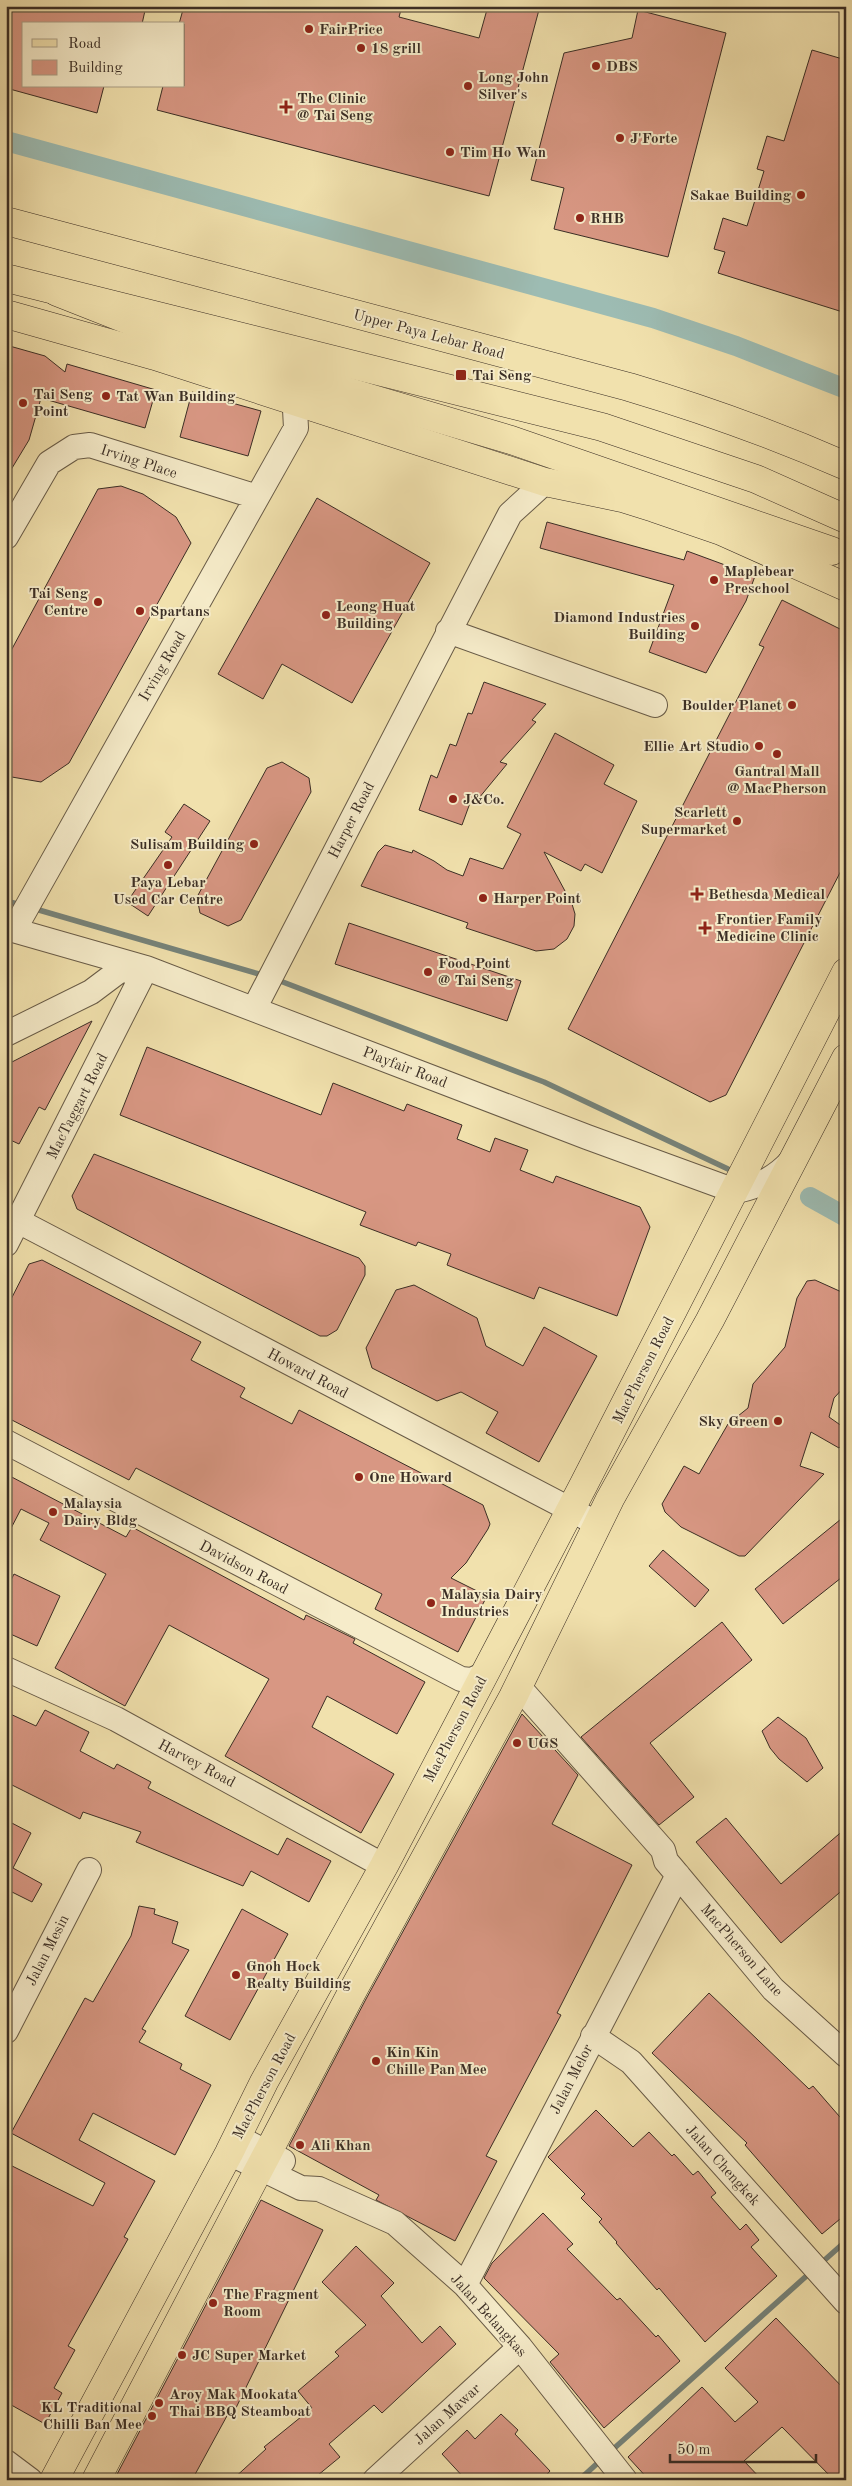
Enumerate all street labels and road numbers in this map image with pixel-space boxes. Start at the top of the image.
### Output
street label: Upper Paya Lebar Road [351,308,506,363]
street label: Irving Place [98,443,179,482]
street label: Irving Road [137,629,189,704]
street label: Harper Road [327,780,378,861]
street label: Playfair Road [360,1045,449,1092]
street label: MacTaggart Road [45,1051,112,1162]
street label: MacPherson Road [611,1315,678,1426]
street label: Howard Road [264,1347,350,1402]
street label: Davidson Road [196,1539,290,1598]
street label: MacPherson Road [422,1674,491,1785]
street label: Harvey Road [155,1738,238,1791]
street label: MacPherson Lane [697,1902,785,2000]
street label: Jalan Mesin [24,1913,73,1989]
street label: MacPherson Road [231,2031,300,2142]
street label: Jalan Melor [548,2042,596,2117]
street label: Jalan Chengkek [682,2123,762,2209]
street label: Jalan Belangkas [447,2272,529,2360]
street label: Jalan Mawar [412,2382,484,2449]

